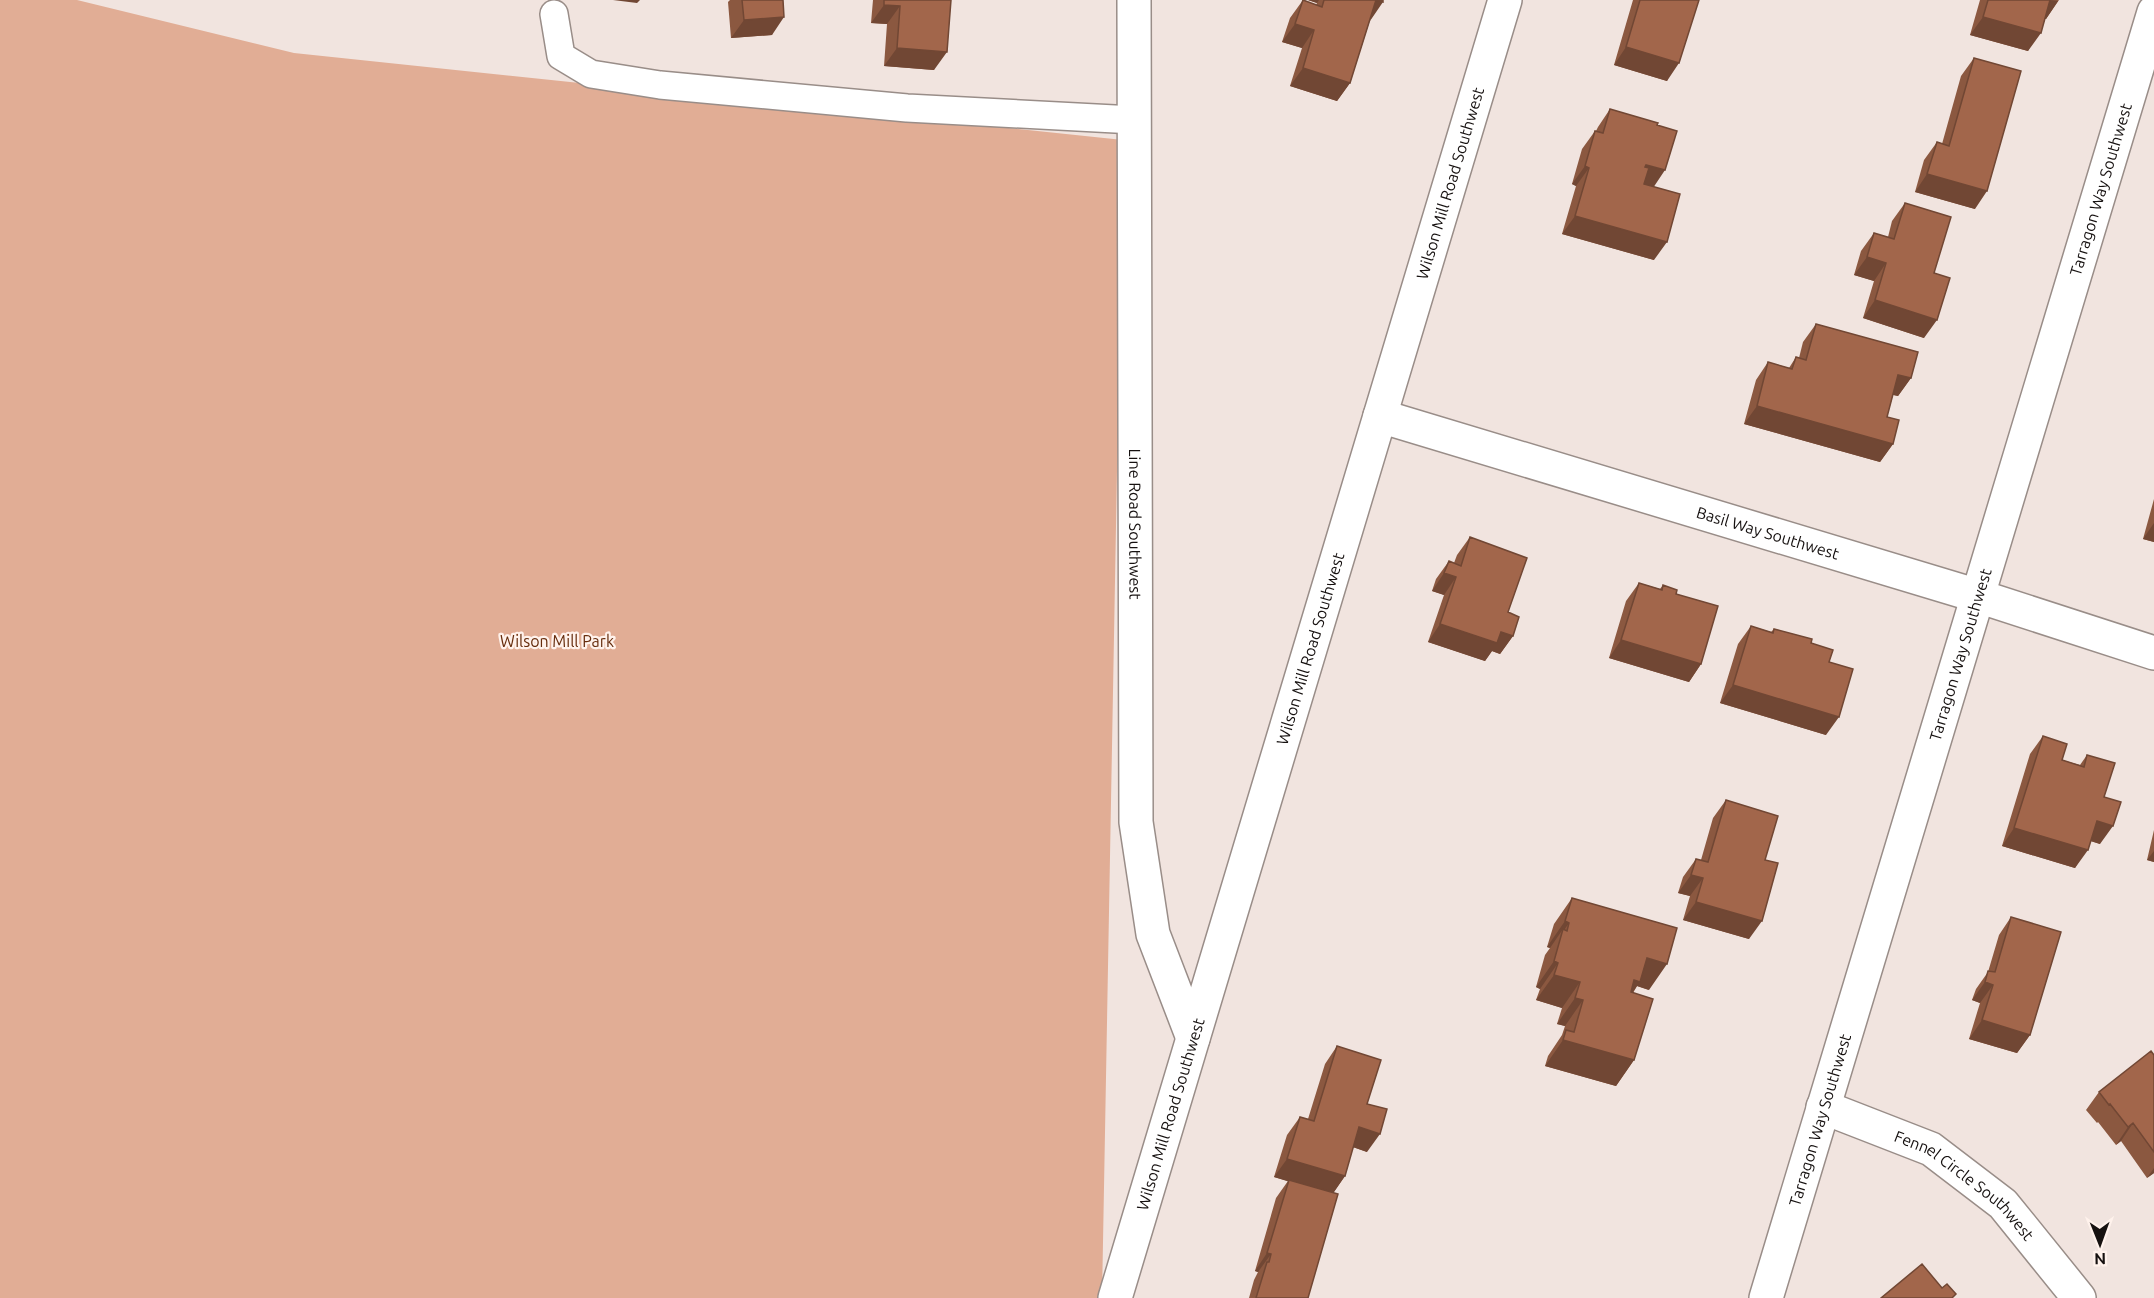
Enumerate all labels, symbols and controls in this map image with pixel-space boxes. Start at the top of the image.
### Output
street label: Wilson Mill Road Southwest [1413,84,1487,281]
street label: Tarragon Way Southwest [2066,100,2135,278]
street label: Line Road Southwest [1126,448,1144,600]
street label: Basil Way Southwest [1694,503,1842,563]
street label: Wilson Mill Road Southwest [1273,550,1348,747]
street label: Tarragon Way Southwest [1926,566,1995,743]
park label: Wilson Mill Park [500,632,614,650]
street label: Wilson Mill Road Southwest [1133,1015,1208,1212]
street label: Tarragon Way Southwest [1785,1031,1854,1208]
street label: Fennel Circle Southwest [1892,1127,2038,1244]
north arrow [2070,1214,2130,1274]
text: N [2094,1250,2106,1268]

